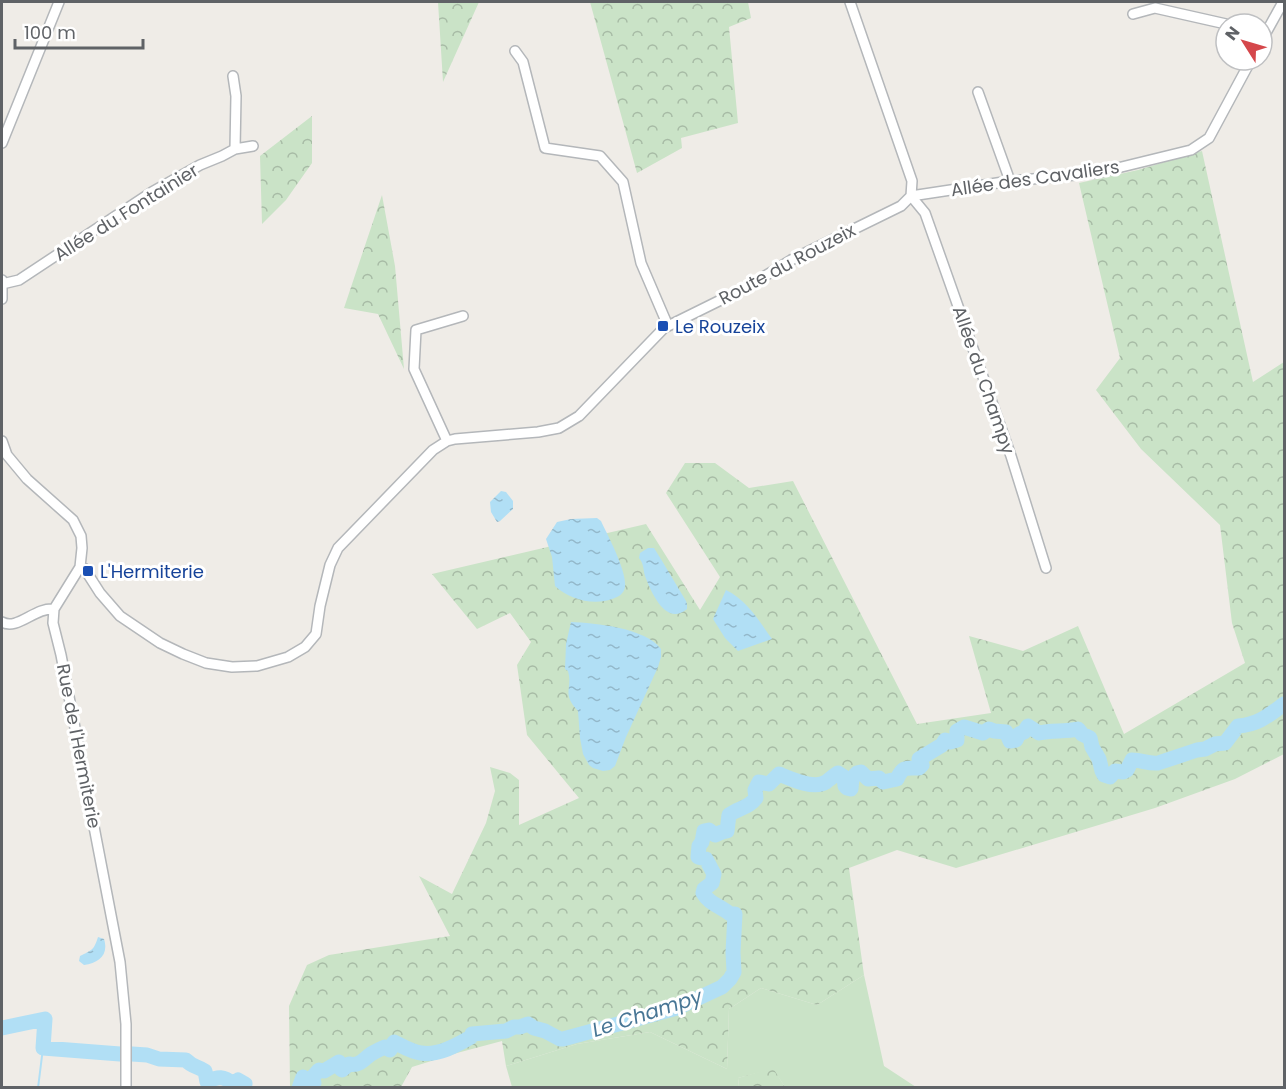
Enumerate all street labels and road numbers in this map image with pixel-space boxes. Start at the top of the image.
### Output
street label: Allée des Cavaliers [949,154,1121,202]
street label: Allée du Fontainier [49,157,203,267]
street label: Route du Rouzeix [714,217,860,311]
street label: Allée du Champy [947,303,1021,457]
street label: Rue de l'Hermiterie [51,662,107,830]

